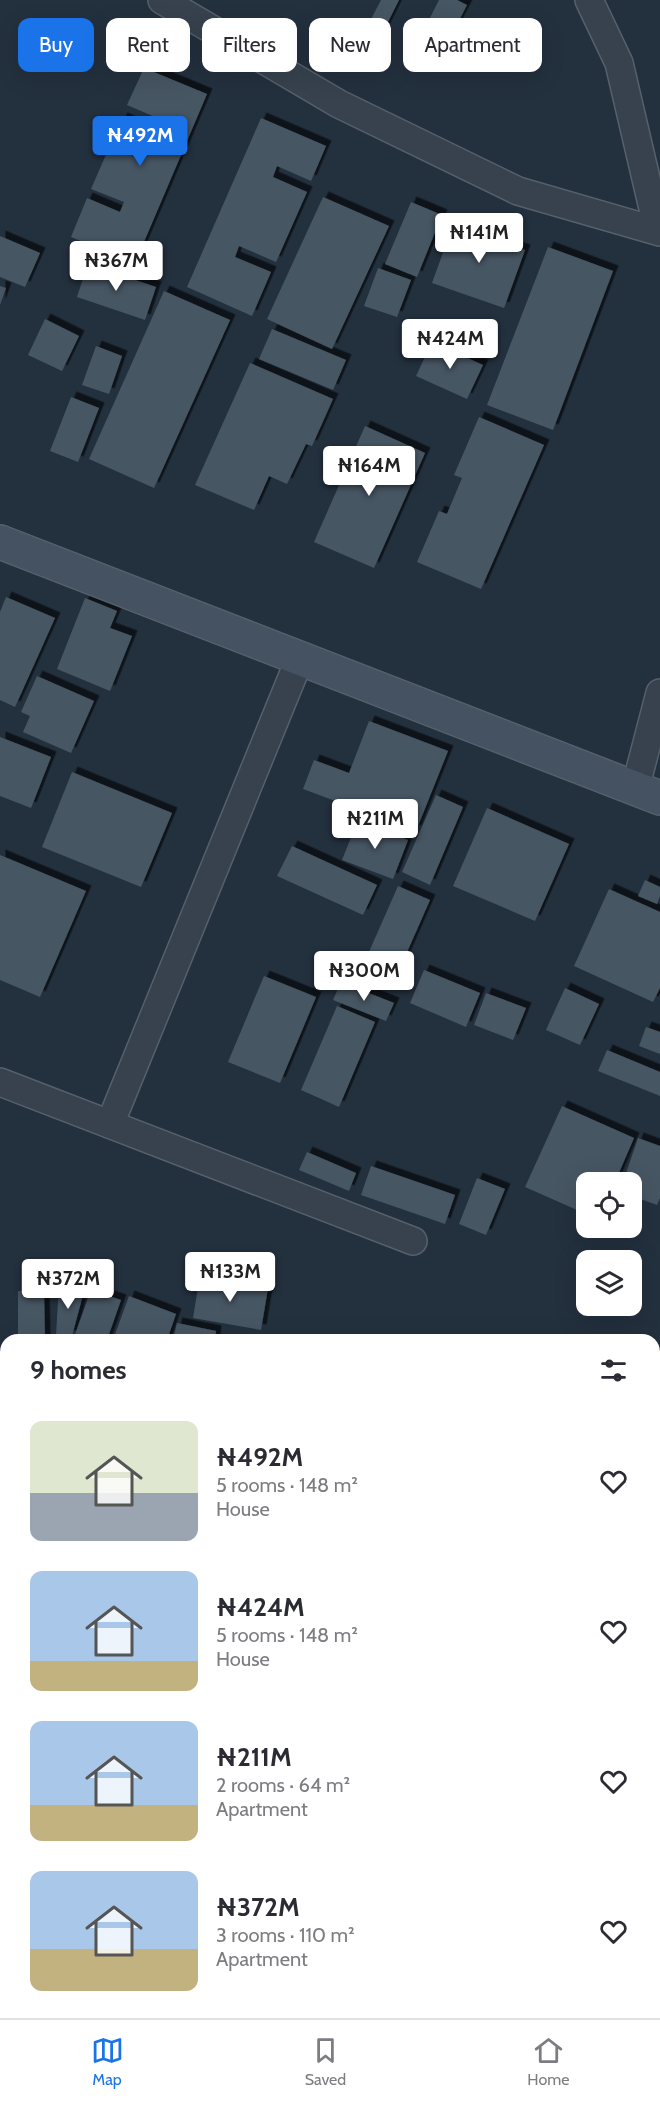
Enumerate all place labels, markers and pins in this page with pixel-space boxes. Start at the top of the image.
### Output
pin: ₦492M [98,116,182,167]
pin: ₦141M [437,213,521,264]
pin: ₦367M [74,241,158,292]
pin: ₦424M [408,319,492,370]
pin: ₦164M [327,446,411,497]
pin: ₦211M [333,799,417,850]
pin: ₦300M [322,951,406,1002]
pin: ₦133M [188,1252,272,1303]
pin: ₦372M [26,1259,110,1310]

